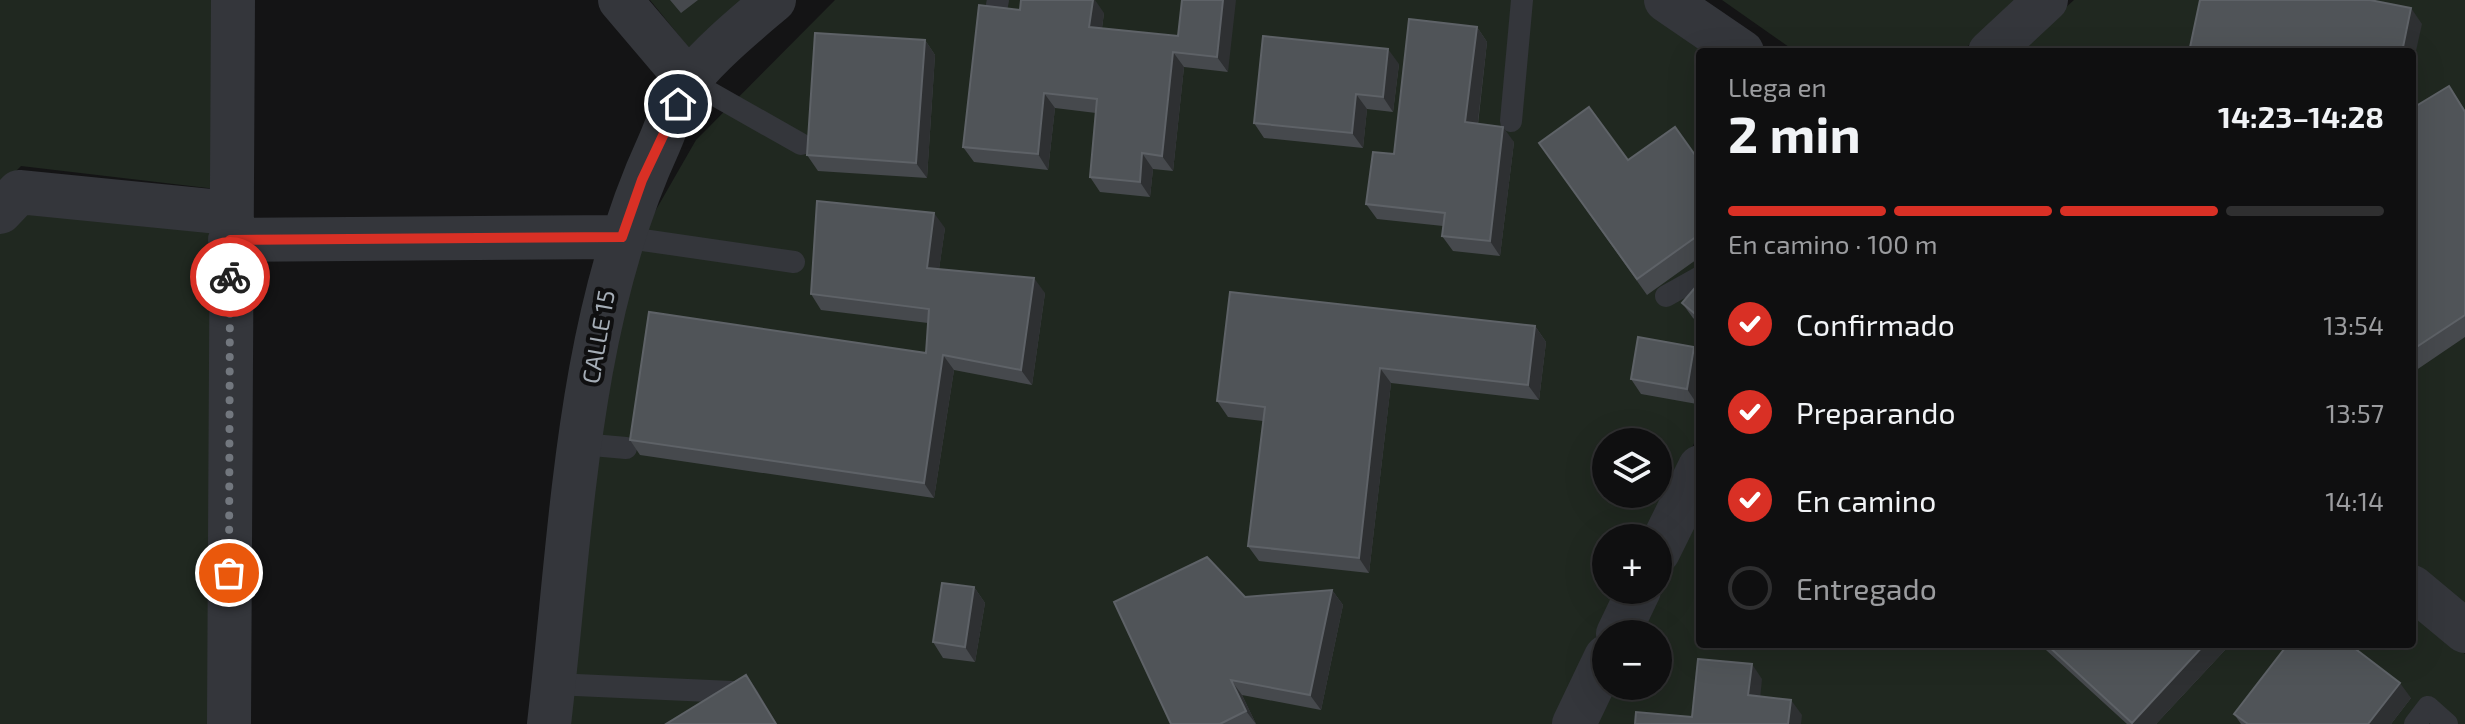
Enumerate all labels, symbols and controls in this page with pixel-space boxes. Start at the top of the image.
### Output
pin [644,70,712,138]
text: Llega en [1728,71,1827,102]
icon: home [656,82,700,126]
text: 14:23–14:28 [2218,98,2384,134]
text: 2 min [1728,101,1861,163]
text: En camino · 100 m [1728,228,1938,259]
courier [190,237,270,317]
icon: bike [208,255,252,299]
street label: CALLE 15 [575,288,620,386]
icon: check [1728,302,1772,346]
text: Confirmado [1796,306,1955,342]
text: 13:54 [2323,309,2384,340]
icon: check [1728,390,1772,434]
text: Preparando [1796,394,1955,430]
text: 13:57 [2326,397,2384,428]
map controls [1592,428,1672,700]
button: layers [1592,428,1672,508]
icon: check [1728,478,1772,522]
text: En camino [1796,482,1936,518]
text: 14:14 [2325,485,2384,516]
button: + [1592,524,1672,604]
pin [195,539,263,607]
icon: bag [207,551,251,595]
text: Entregado [1796,570,1937,606]
button: − [1592,620,1672,700]

